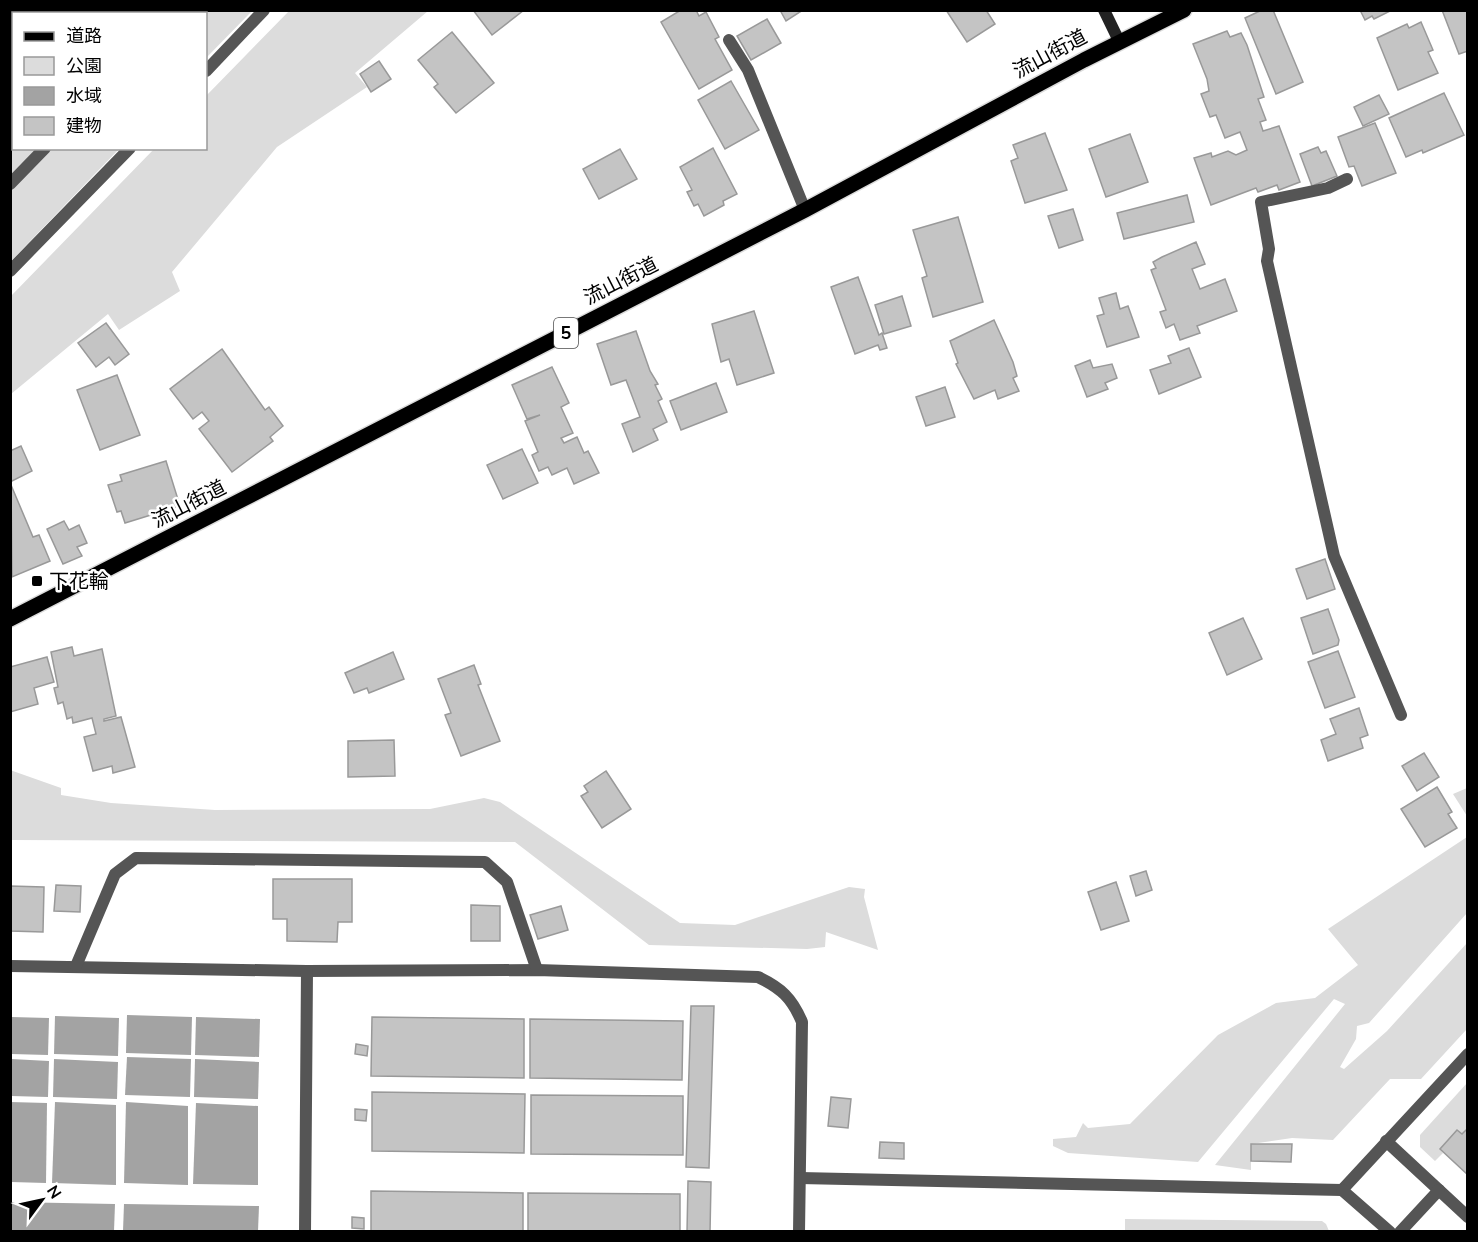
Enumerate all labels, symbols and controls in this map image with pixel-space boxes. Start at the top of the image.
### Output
legend [12,12,207,150]
street label: 流山街道 [1008,23,1092,85]
text: 道路 [66,24,102,48]
text: 公園 [66,54,102,78]
text: 水域 [66,84,102,108]
text: 建物 [66,114,102,138]
street label: 流山街道 [579,251,663,311]
road number: 5 [554,318,578,348]
street label: 流山街道 [147,474,231,534]
place label: 下花輪 [49,568,109,595]
marker: 下花輪 [30,574,44,588]
north arrow [12,1170,72,1230]
text: N [41,1181,66,1203]

